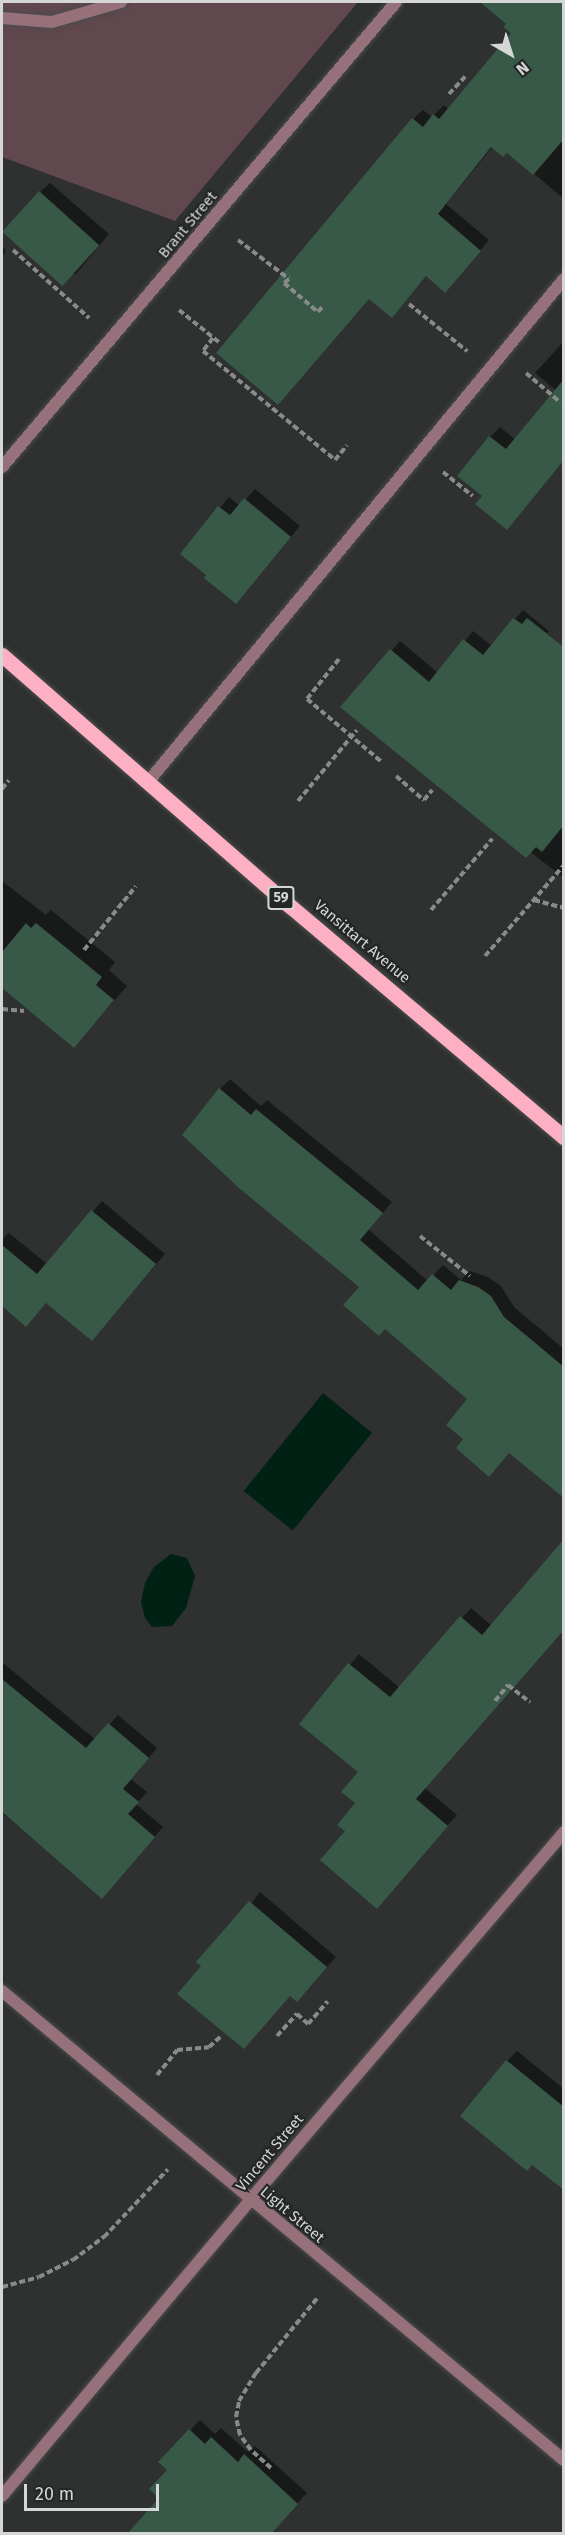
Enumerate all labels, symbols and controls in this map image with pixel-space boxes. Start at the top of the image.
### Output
north arrow [481,24,541,84]
text: N [513,58,533,79]
street label: Brant Street [155,188,221,262]
road number: 59 [266,887,296,909]
street label: Vansittart Avenue [310,897,414,987]
street label: Vincent Street [232,2111,308,2195]
street label: Light Street [256,2183,328,2247]
scale bar [27,2472,162,2510]
text: 20 m [35,2483,74,2505]

